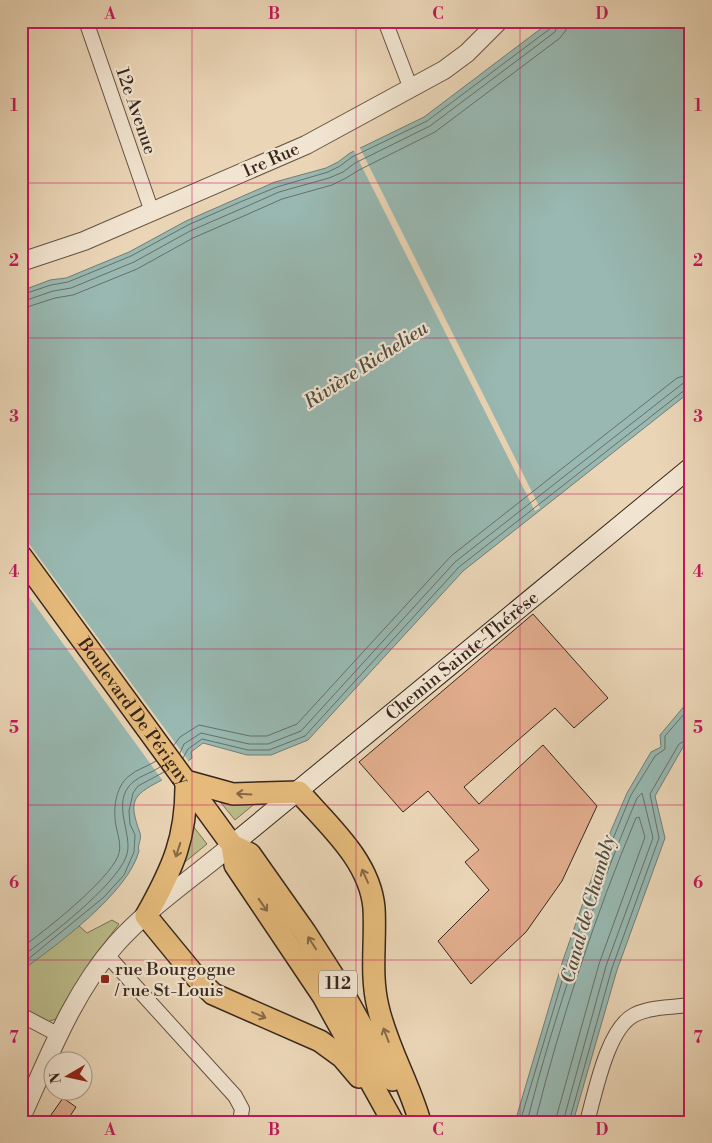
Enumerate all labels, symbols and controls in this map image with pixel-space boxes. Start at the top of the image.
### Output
text: A [103,4,116,24]
text: B [268,4,280,24]
text: C [432,4,444,24]
text: D [596,4,609,24]
street label: 12e Avenue [110,64,162,158]
text: 1 [10,96,18,116]
text: 1 [694,96,702,116]
street label: 1re Rue [239,137,303,183]
text: 2 [9,251,19,271]
text: 2 [693,251,703,271]
water label: Rivière Richelieu [299,316,433,415]
text: 3 [9,407,19,427]
text: 3 [693,407,703,427]
text: 4 [9,562,20,582]
text: 4 [693,562,704,582]
street label: Chemin Sainte-Thérèse [381,586,543,725]
street label: Boulevard De Périgny [72,632,196,789]
text: 5 [9,718,19,738]
text: 5 [693,718,703,738]
one-way arrow [236,790,252,799]
water label: Canal de Chambly [555,831,621,986]
one-way arrow [172,841,182,857]
one-way arrow [359,869,369,884]
text: 6 [9,873,19,893]
text: 6 [693,873,703,893]
one-way arrow [258,897,268,911]
one-way arrow [307,937,317,951]
place label: rue Bourgogne / rue St-Louis [114,958,236,1002]
road number: 112 [319,971,357,998]
marker: rue Bourgogne / rue St-Louis [99,973,111,985]
one-way arrow [251,1010,266,1020]
text: 7 [9,1028,19,1048]
one-way arrow [381,1028,391,1043]
text: 7 [693,1028,703,1048]
north arrow [42,1050,92,1100]
text: N [46,1071,66,1085]
text: A [103,1120,116,1140]
text: B [268,1120,280,1140]
text: C [432,1120,444,1140]
text: D [596,1120,609,1140]

